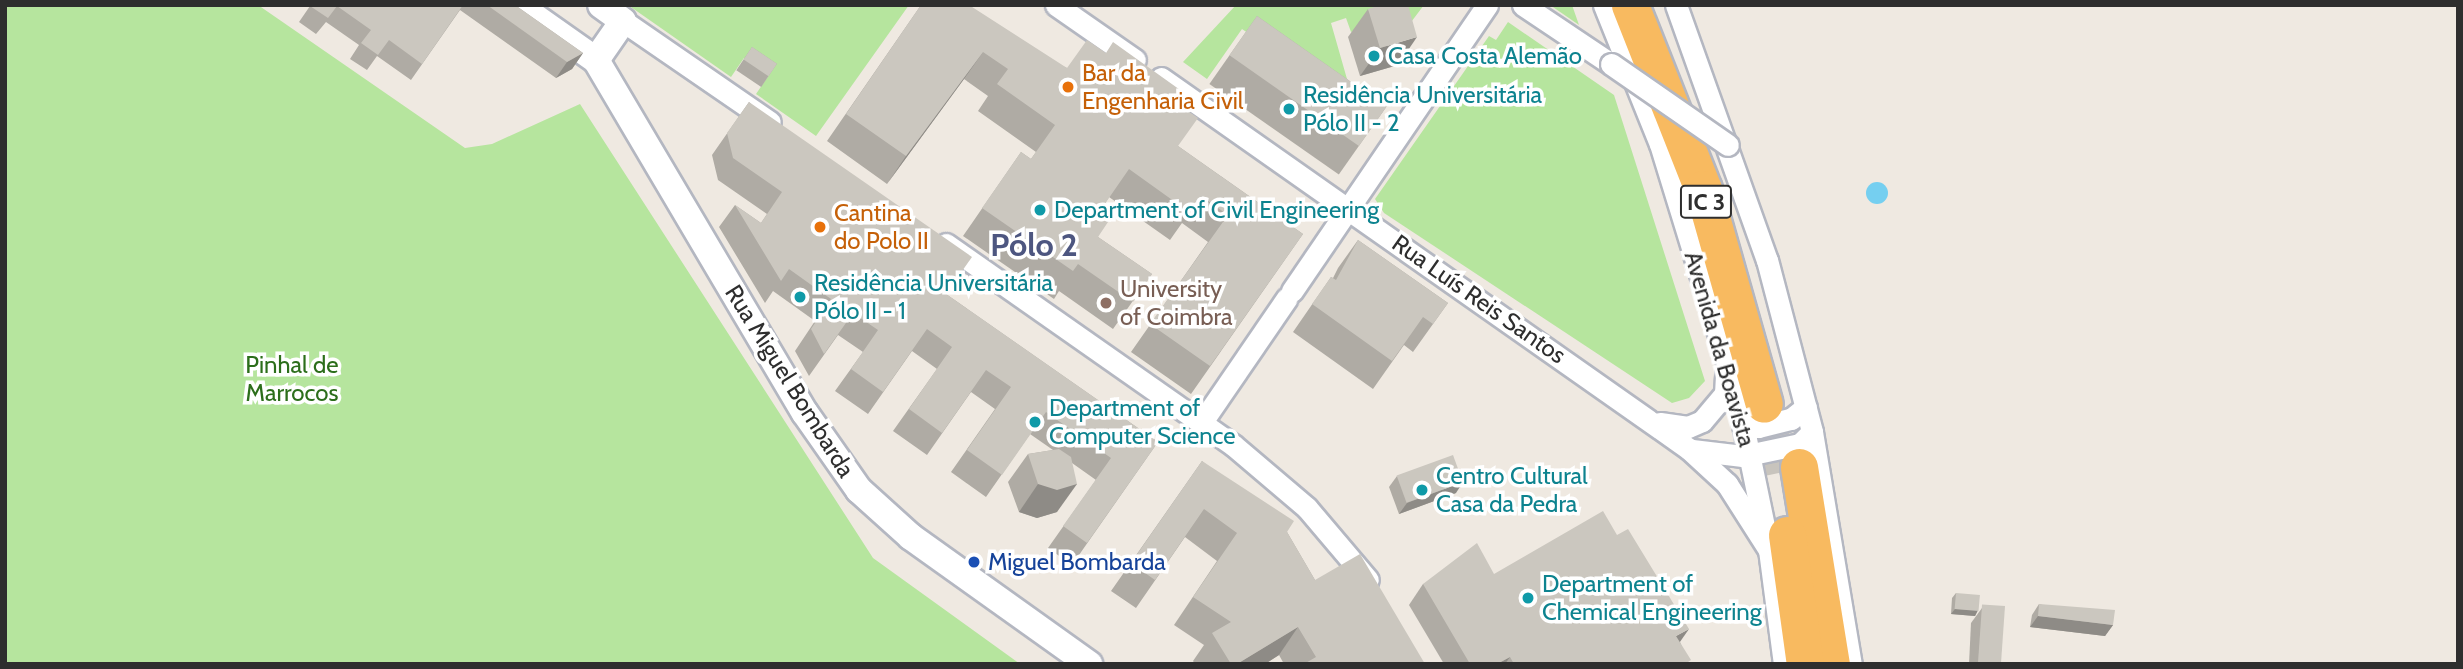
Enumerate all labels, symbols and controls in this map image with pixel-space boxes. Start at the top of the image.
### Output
place label: Casa Costa Alemão [1388,42,1582,70]
marker: Casa Costa Alemão [1366,48,1382,64]
place label: Bar da Engenharia Civil [1082,59,1243,115]
marker: Bar da Engenharia Civil [1060,79,1076,95]
place label: Residência Universitária Pólo II - 2 [1303,81,1542,137]
marker: Residência Universitária Pólo II - 2 [1281,101,1297,117]
road number: IC 3 [1680,182,1732,222]
place label: Department of Civil Engineering [1054,196,1379,224]
place label: Cantina do Polo II [834,199,929,255]
marker: Department of Civil Engineering [1032,202,1048,218]
marker: Cantina do Polo II [812,219,828,235]
district label: Pólo 2 [990,226,1078,264]
street label: Rua Luís Reis Santos [1387,228,1571,370]
street label: Avenida da Boavista [1678,248,1762,450]
place label: Residência Universitária Pólo II - 1 [814,269,1053,325]
place label: University of Coimbra [1120,275,1232,331]
street label: Rua Miguel Bombarda [719,279,861,483]
marker: Residência Universitária Pólo II - 1 [792,289,808,305]
marker: University of Coimbra [1098,295,1114,311]
park label: Pinhal de Marrocos [245,351,339,407]
place label: Department of Computer Science [1049,394,1236,450]
marker: Department of Computer Science [1027,414,1043,430]
place label: Centro Cultural Casa da Pedra [1436,462,1588,518]
marker: Centro Cultural Casa da Pedra [1414,482,1430,498]
place label: Miguel Bombarda [988,548,1166,576]
marker: Miguel Bombarda [966,554,982,570]
place label: Department of Chemical Engineering [1542,570,1762,626]
marker: Department of Chemical Engineering [1520,590,1536,606]

